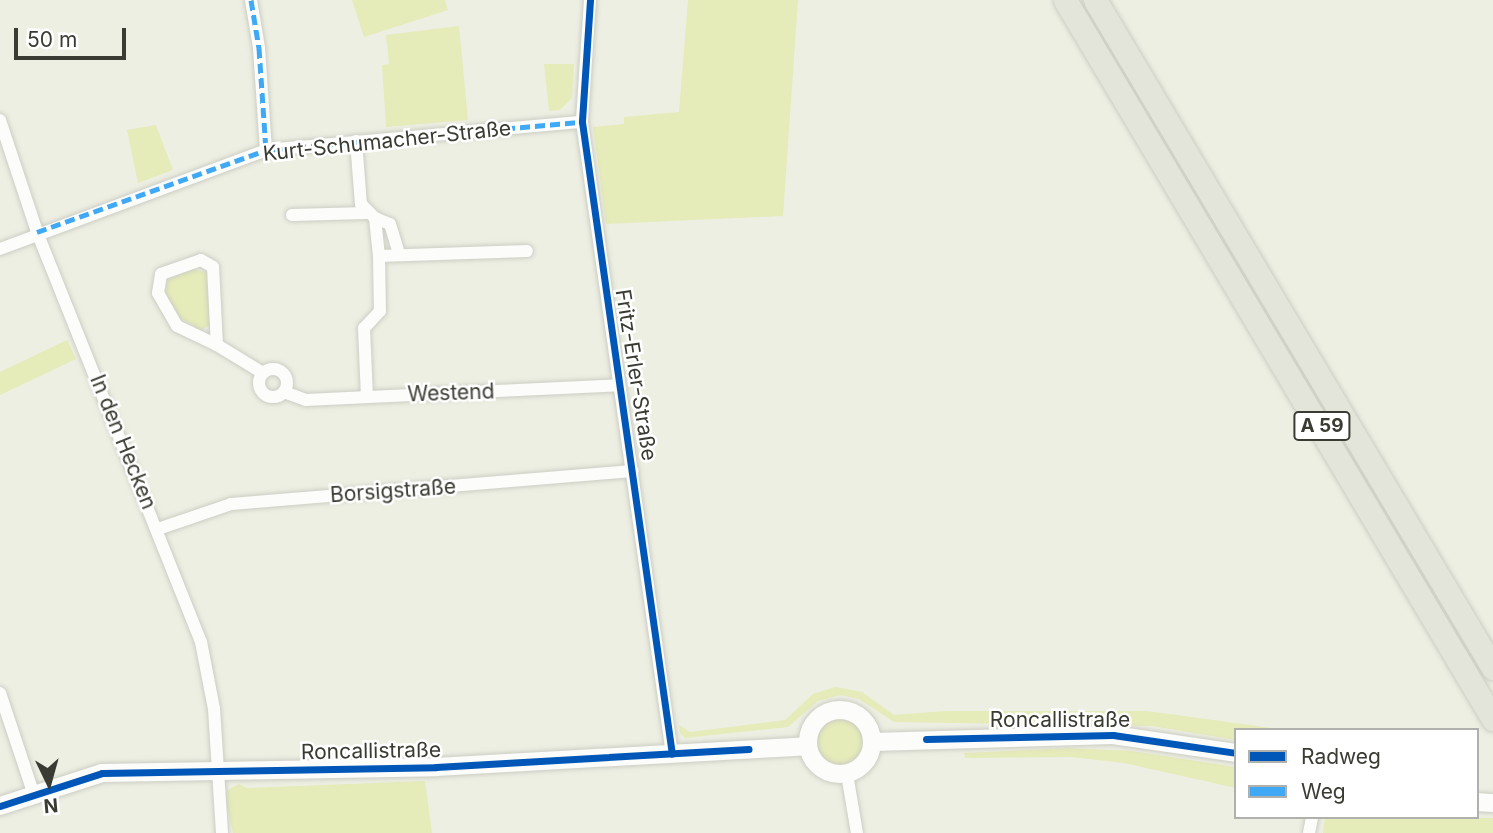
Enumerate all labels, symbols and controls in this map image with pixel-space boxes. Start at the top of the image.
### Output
scale bar [18,14,130,58]
text: 50 m [27,27,77,52]
street label: Kurt-Schumacher-Straße [262,115,512,167]
street label: Fritz-Erler-Straße [610,287,662,463]
street label: In den Hecken [85,371,161,513]
street label: Westend [407,379,495,407]
road number: A 59 [1292,410,1352,442]
street label: Borsigstraße [329,474,457,508]
street label: Roncallistraße [990,707,1130,733]
legend [1234,728,1479,819]
street label: Roncallistraße [301,737,441,765]
text: Radweg [1301,744,1381,769]
north arrow [14,749,84,819]
text: Weg [1301,779,1346,804]
text: N [43,793,59,818]

